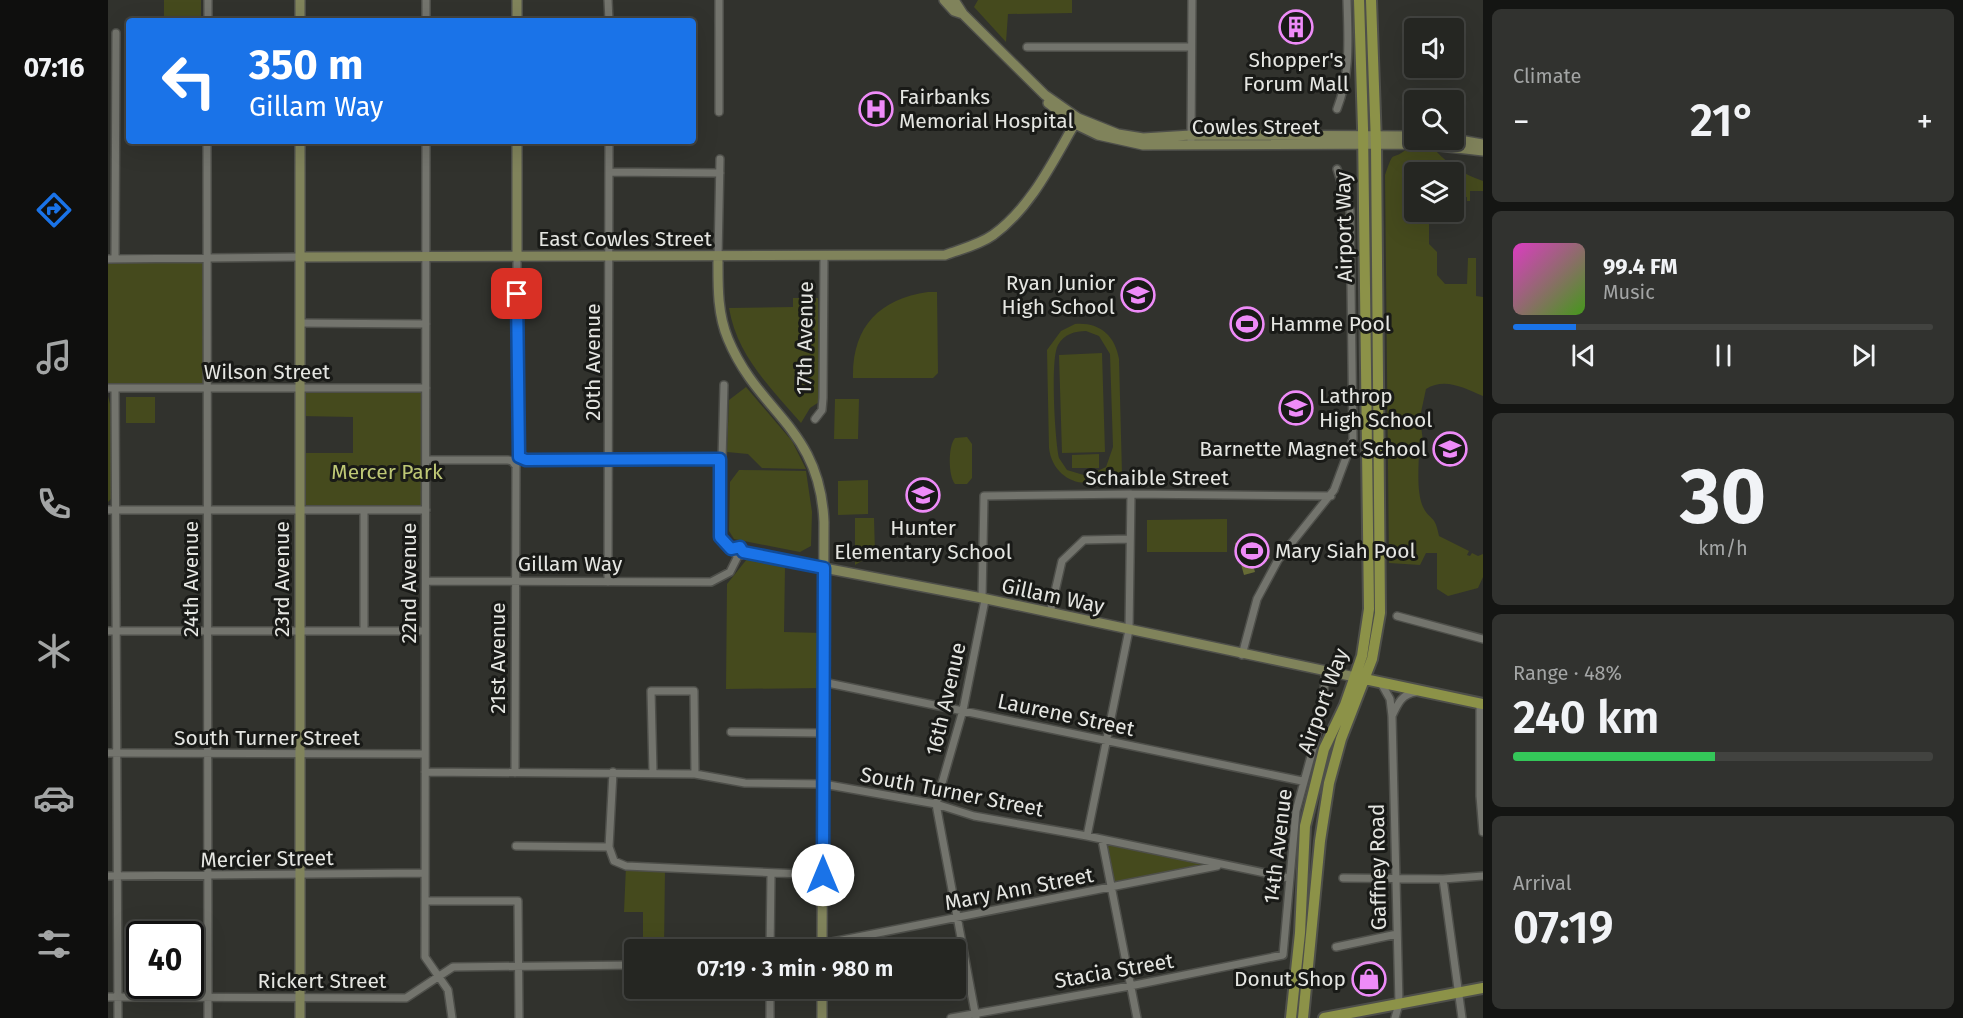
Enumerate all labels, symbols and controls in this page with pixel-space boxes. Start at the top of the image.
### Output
building icon: Shopper's Forum Mall [1278,9,1314,45]
map controls [1404,18,1464,222]
button: sound [1404,18,1464,78]
text: 350 m [249,40,363,90]
icon: left [150,42,228,120]
place label: Shopper's Forum Mall [1243,47,1349,97]
text: 07:16 [23,52,85,84]
text: Climate [1513,64,1581,88]
place label: Fairbanks Memorial Hospital [899,84,1074,134]
button: search [1404,90,1464,150]
text: Gillam Way [249,91,383,123]
hospital icon: Fairbanks Memorial Hospital [858,91,894,127]
text: 21° [1690,94,1756,148]
text: − [1513,102,1530,142]
text: + [1917,102,1933,142]
street label: Cowles Street [1192,114,1321,140]
button: layers [1404,162,1464,222]
street label: Airport Way [1330,171,1358,282]
icon: directions [33,189,75,231]
street label: East Cowles Street [538,226,712,252]
text: 99.4 FM [1603,253,1678,280]
pin [491,268,542,319]
place label: Ryan Junior High School [1002,270,1115,320]
icon: arrive [500,277,533,310]
school or university icon: Ryan Junior High School [1120,277,1156,313]
text: Music [1603,280,1655,304]
street label: 17th Avenue [791,281,819,395]
street label: 20th Avenue [580,303,606,421]
sports icon: Hamme Pool [1229,306,1265,342]
place label: Hamme Pool [1270,311,1391,337]
icon: music [33,336,75,378]
icon: previous [1567,339,1600,372]
icon: pause [1707,339,1740,372]
icon: next [1847,339,1880,372]
street label: Wilson Street [204,359,331,385]
place label: Lathrop High School [1319,383,1432,433]
school or university icon: Lathrop High School [1278,390,1314,426]
school or university icon: Barnette Magnet School [1432,431,1468,467]
place label: Barnette Magnet School [1199,436,1427,462]
text: 30 [1680,450,1766,544]
park label: Mercer Park [331,459,443,485]
street label: Schaible Street [1085,465,1229,491]
school or university icon: Hunter Elementary School [905,477,941,513]
icon: phone [33,483,75,525]
place label: Hunter Elementary School [834,515,1012,565]
street label: 24th Avenue [178,521,204,637]
street label: 23rd Avenue [269,521,295,637]
street label: 22nd Avenue [396,523,422,643]
sports icon: Mary Siah Pool [1234,533,1270,569]
text: km/h [1698,536,1748,560]
place label: Mary Siah Pool [1275,538,1416,564]
street label: Gillam Way [518,551,623,577]
street label: Gillam Way [999,572,1107,620]
street label: 21st Avenue [485,602,511,714]
icon: climate [33,630,75,672]
street label: 16th Avenue [920,640,972,758]
street label: Airport Way [1292,644,1354,757]
text: Range · 48% [1513,661,1622,685]
street label: Laurene Street [995,688,1137,742]
text: 240 km [1513,691,1659,745]
street label: South Turner Street [174,725,360,751]
street label: South Turner Street [858,761,1046,823]
icon: car [33,777,75,819]
street label: 14th Avenue [1258,787,1298,905]
street label: Gaffney Road [1364,803,1392,931]
position arrow [791,843,855,907]
street label: Mercier Street [200,845,334,873]
street label: Mary Ann Street [942,862,1096,916]
text: Arrival [1513,871,1572,895]
text: 07:19 [1513,901,1614,955]
speed limit sign: 40 [126,921,204,999]
icon: filters [33,923,75,965]
street label: Stacia Street [1053,948,1176,994]
text: 07:19 · 3 min · 980 m [696,955,894,982]
shop icon: Donut Shop [1351,961,1387,997]
place label: Donut Shop [1234,966,1346,992]
street label: Rickert Street [258,968,387,994]

